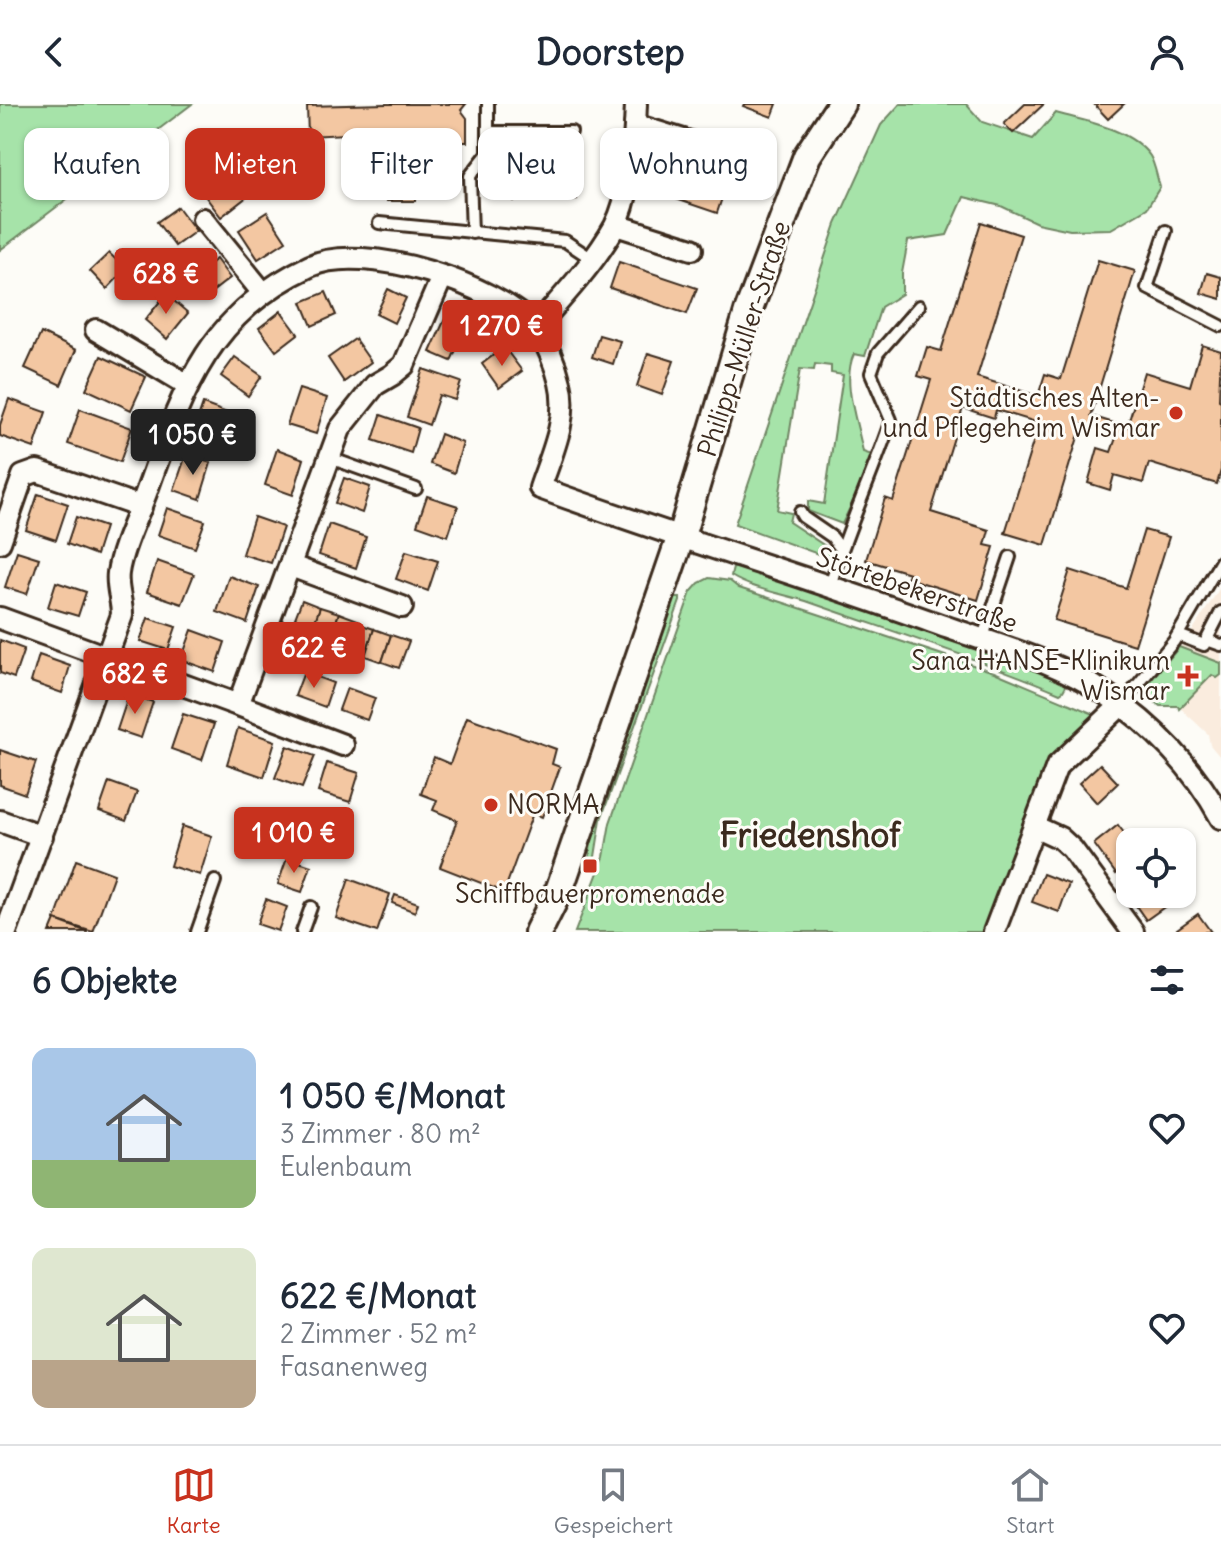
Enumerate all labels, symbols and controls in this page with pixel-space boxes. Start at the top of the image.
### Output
icon: back [32,30,76,74]
text: Doorstep [536,30,685,75]
icon: person [1145,30,1189,74]
chip: Kaufen [24,128,169,200]
chip: Mieten [185,128,325,200]
chip: Filter [341,128,462,200]
chip: Neu [478,128,584,200]
chip: Wohnung [600,128,777,200]
street label: Philipp-Müller-Straße [690,217,797,461]
pin: 628 € [110,248,222,316]
text: 628 € [132,257,200,290]
pin: 1 270 € [428,300,576,368]
text: 1 270 € [460,309,544,342]
place label: Städtisches Alten- und Pflegeheim Wismar [882,381,1160,444]
marker: Städtisches Alten- und Pflegeheim Wismar [1167,404,1185,422]
pin: 1 050 € [119,409,267,477]
text: 1 050 € [149,418,237,451]
street label: Störtebekerstraße [812,540,1022,639]
pin: 622 € [258,622,370,690]
text: 622 € [281,631,347,664]
place label: Sana HANSE-Klinikum Wismar [911,644,1170,707]
pin: 682 € [79,648,191,716]
text: 682 € [101,657,169,690]
marker: Sana HANSE-Klinikum Wismar [1177,665,1199,687]
place label: NORMA [507,788,599,821]
marker: NORMA [482,796,500,814]
pin: 1 010 € [220,807,368,875]
district label: Friedenshof [720,813,902,856]
text: 1 010 € [252,816,336,849]
map controls [1116,828,1196,908]
button: locate [1116,828,1196,908]
marker: Schiffbauerpromenade [581,857,599,875]
place label: Schiffbauerpromenade [455,877,725,910]
icon: filters [1145,958,1189,1002]
text: 6 Objekte [32,959,177,1002]
text: 1 050 €/Monat [280,1074,505,1117]
icon: home [96,1080,192,1176]
icon: heart [1145,1106,1189,1150]
text: 3 Zimmer · 80 m² [280,1117,481,1150]
text: Eulenbaum [280,1150,412,1183]
text: 622 €/Monat [280,1274,476,1317]
icon: home [96,1280,192,1376]
icon: heart [1145,1306,1189,1350]
text: 2 Zimmer · 52 m² [280,1317,477,1350]
text: Fasanenweg [280,1350,428,1383]
tab: Karte [167,1463,221,1539]
tab: Gespeichert [554,1463,673,1539]
tab: Start [1006,1463,1054,1539]

